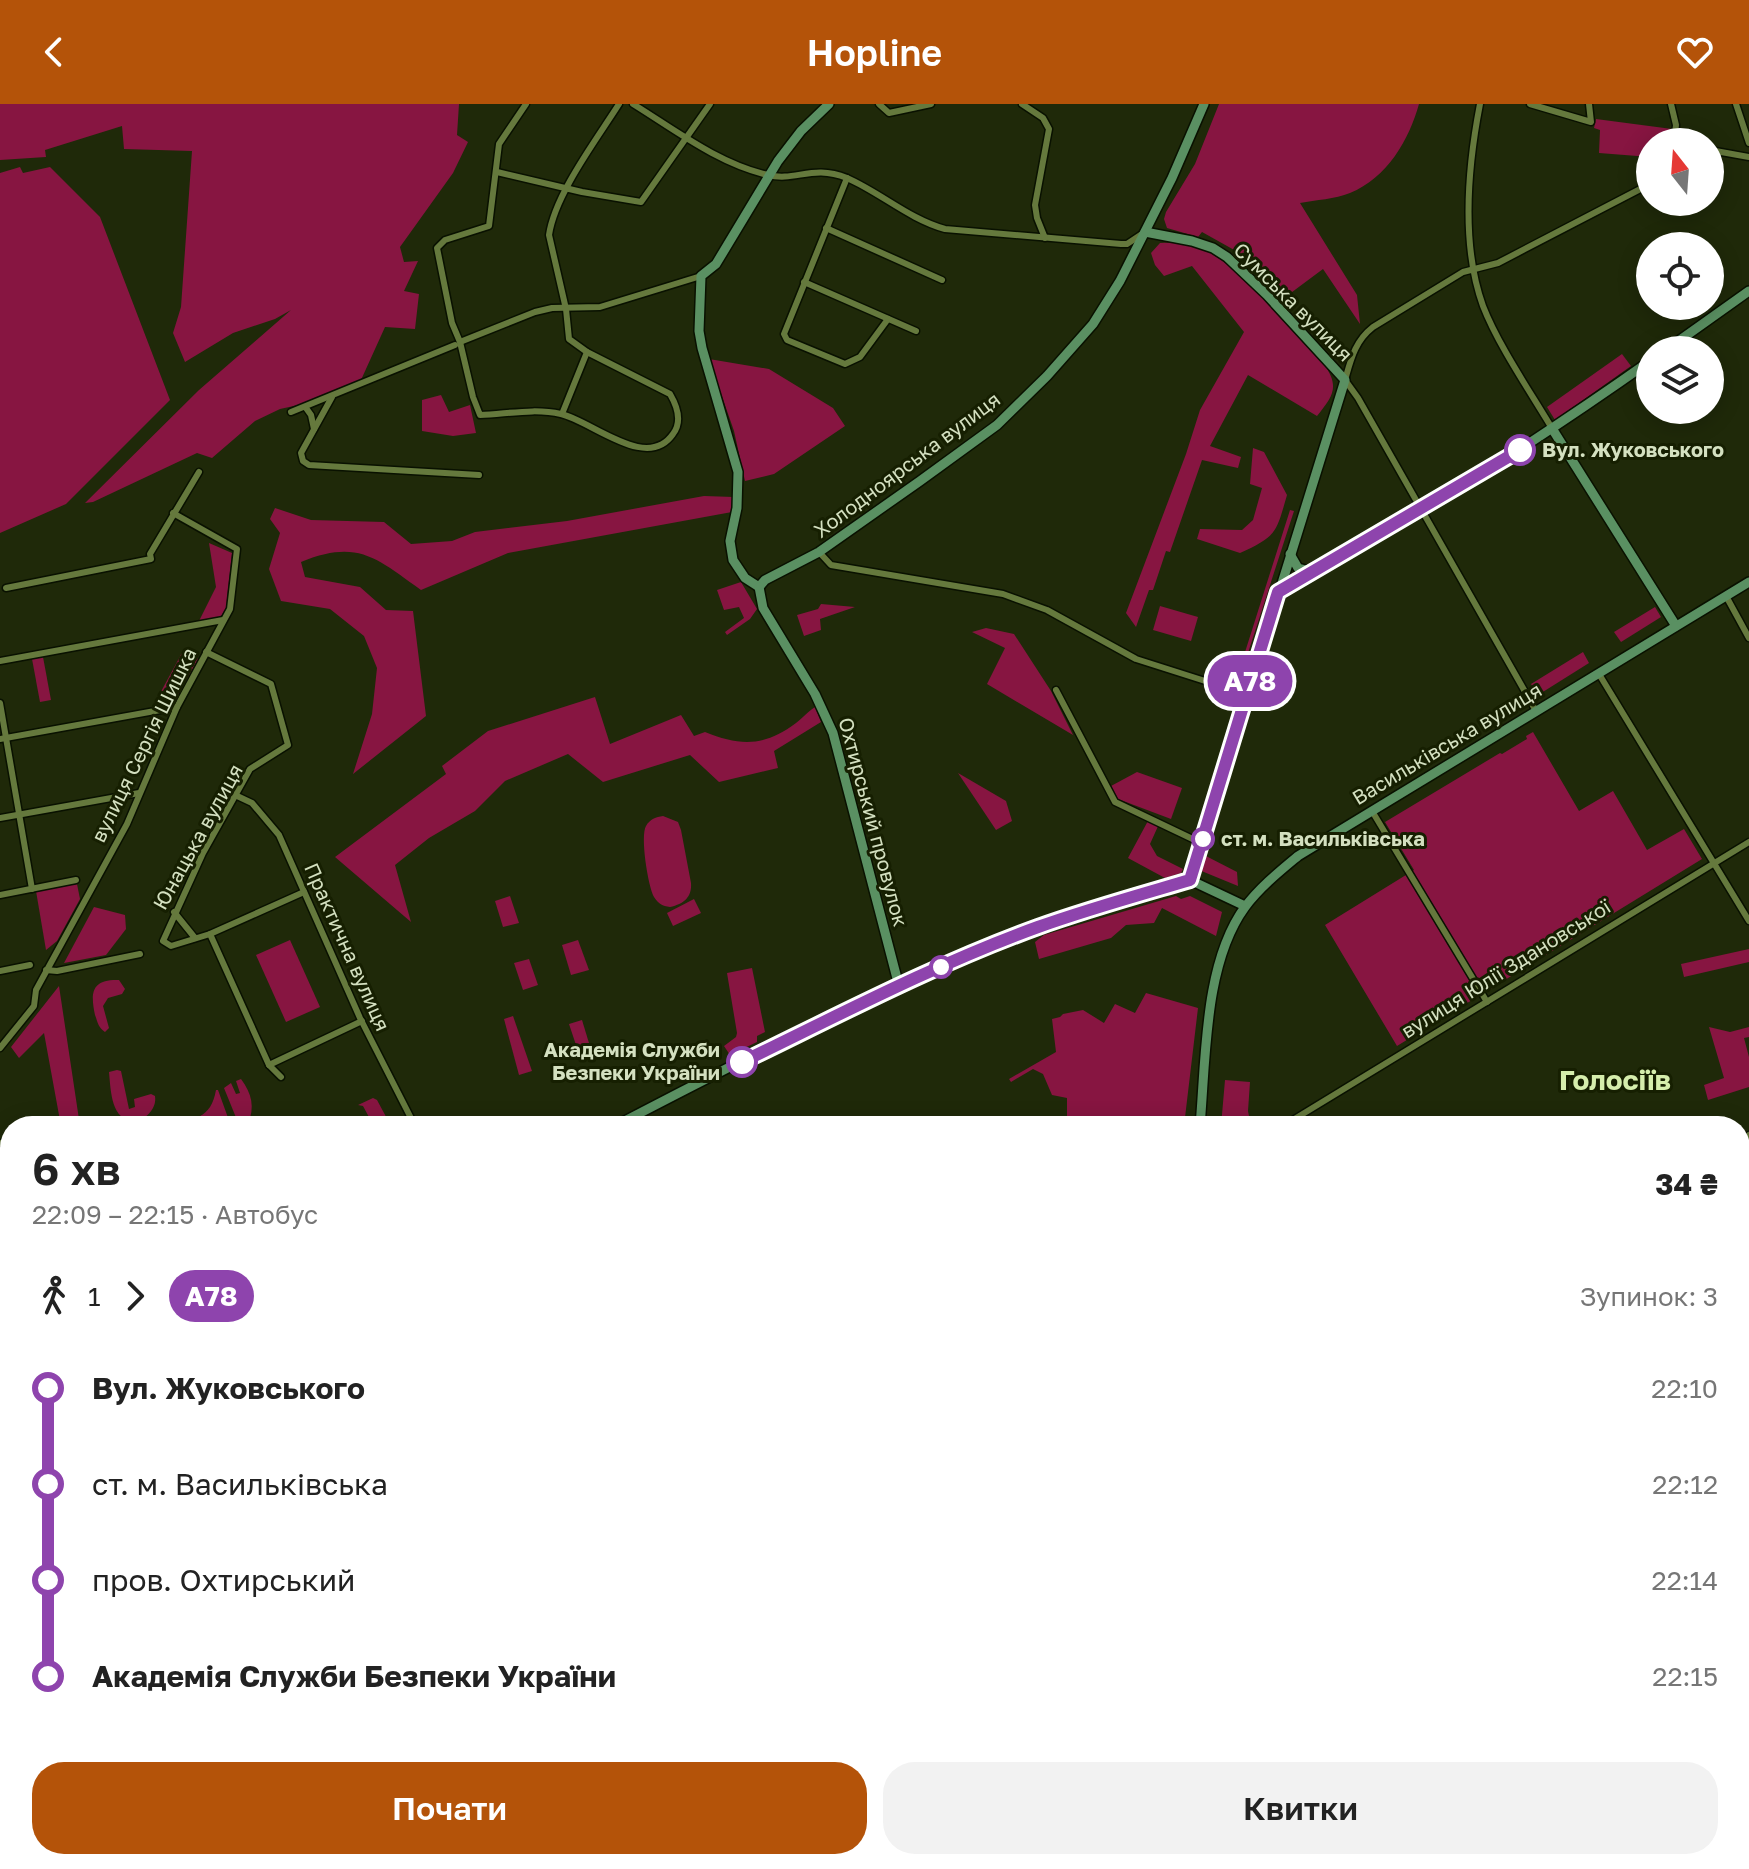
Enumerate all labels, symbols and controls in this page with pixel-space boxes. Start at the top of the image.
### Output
icon: back [32,30,76,74]
icon: heart [1673,30,1717,74]
text: Hopline [807,31,942,74]
north arrow [1636,128,1724,216]
map controls [1636,128,1724,424]
button: locate [1636,232,1724,320]
street label: Сумська вулиця [1229,237,1358,366]
button: layers [1636,336,1724,424]
street label: Холодноярська вулиця [809,386,1004,542]
marker: Вул. Жуковського [1505,435,1535,465]
place label: Вул. Жуковського [1542,437,1724,461]
street label: вулиця Сергія Шишка [86,643,201,846]
line badge: А78 [1204,655,1296,707]
text: А78 [1223,664,1277,697]
street label: Васильківська вулиця [1347,677,1546,809]
street label: Охтирський провулок [834,715,913,929]
street label: Юнацька вулиця [147,760,247,913]
place label: ст. м. Васильківська [1221,826,1425,850]
marker: ст. м. Васильківська [1192,828,1214,850]
street label: Практична вулиця [300,859,396,1034]
street label: вулиця Юлії Здановської [1396,893,1615,1042]
unlabelled marker [930,956,952,978]
place label: Академія Служби Безпеки України [544,1037,720,1084]
marker: Академія Служби Безпеки України [727,1047,757,1077]
district label: Голосіїв [1559,1063,1671,1096]
text: 6 хв [32,1142,121,1195]
text: 34 ₴ [1655,1166,1718,1202]
text: 22:09 – 22:15 · Автобус [32,1199,318,1230]
icon: walk [32,1274,76,1318]
icon: forward [113,1274,157,1318]
text: А78 [185,1279,238,1312]
text: 1 [88,1281,101,1312]
text: Зупинок: 3 [1580,1281,1718,1312]
text: Вул. Жуковського [92,1370,365,1406]
text: 22:10 [1651,1373,1718,1404]
text: ст. м. Васильківська [92,1466,388,1502]
text: 22:12 [1652,1469,1718,1500]
text: пров. Охтирський [92,1562,355,1598]
text: 22:14 [1652,1565,1718,1596]
text: Академія Служби Безпеки України [92,1658,616,1694]
text: 22:15 [1652,1661,1718,1692]
button: Почати [32,1762,867,1854]
button: Квитки [883,1762,1718,1854]

